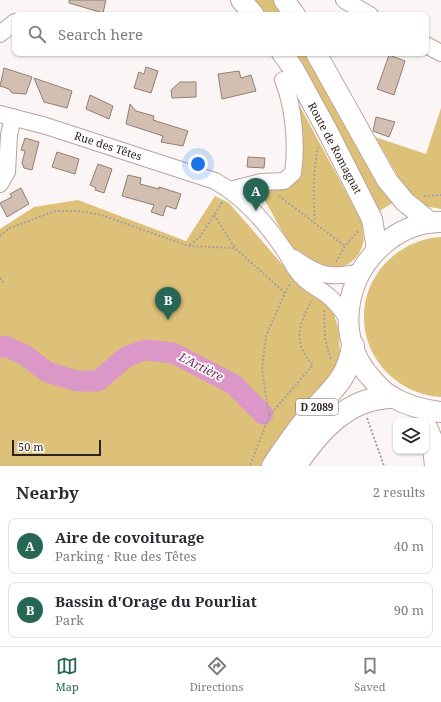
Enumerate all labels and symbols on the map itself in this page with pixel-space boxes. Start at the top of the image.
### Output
street label: Route de Romagnat [305,99,366,196]
street label: Rue des Têtes [72,128,144,164]
your location [188,154,208,174]
pin: A [243,178,269,211]
pin: B [155,287,181,320]
water label: L'Artière [175,348,226,385]
road number: D 2089 [296,399,338,415]
scale bar [12,438,101,457]

